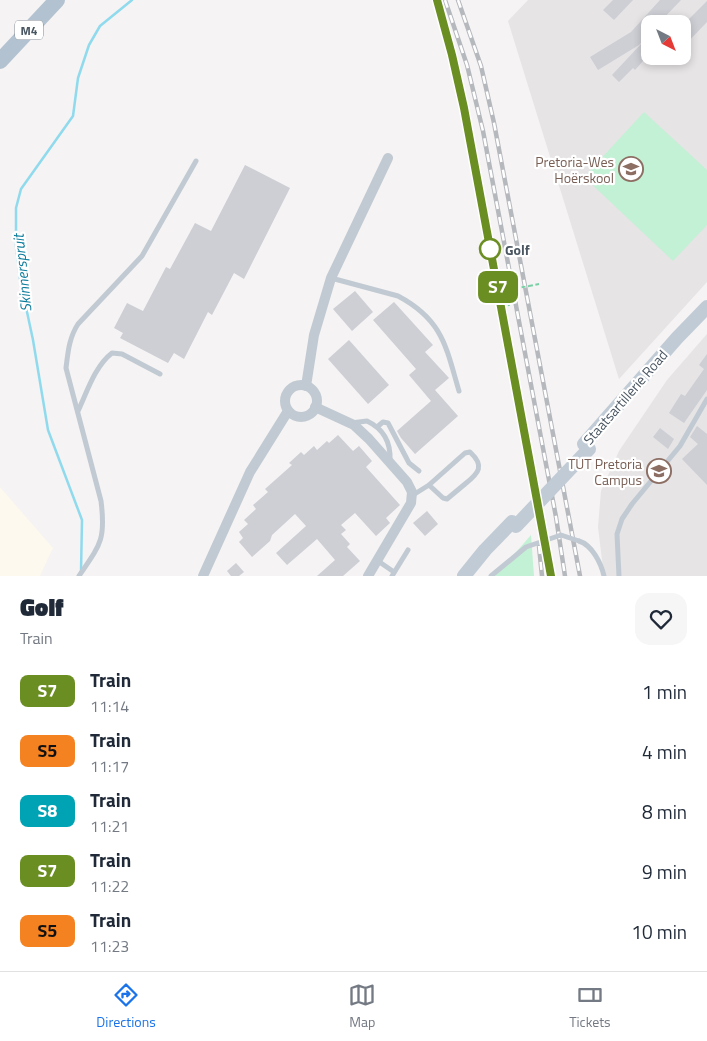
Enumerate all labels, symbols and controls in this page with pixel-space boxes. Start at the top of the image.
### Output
north arrow [641,15,691,65]
map controls [641,15,691,65]
road number: M4 [15,20,43,40]
place label: Pretoria-Wes Hoërskool [535,151,614,188]
school or university icon: Pretoria-Wes Hoërskool [618,156,644,182]
water label: Skinnerspruit [6,231,38,313]
marker: Golf [479,238,501,260]
place label: Golf [505,239,530,260]
line badge: S7 [476,271,520,303]
text: S7 [488,273,508,300]
street label: Staatsartillerie Road [578,345,672,449]
place label: TUT Pretoria Campus [568,453,642,490]
school or university icon: TUT Pretoria Campus [646,458,672,484]
text: Golf [20,589,64,625]
button: heart [635,593,687,645]
text: Train [20,626,53,650]
text: Train [90,665,131,694]
text: S7 [38,677,57,704]
text: 1 min [642,677,687,706]
text: 11:14 [90,694,129,718]
text: Train [90,725,131,754]
text: S5 [38,737,57,764]
text: 4 min [642,737,687,766]
text: 11:17 [90,754,129,778]
text: Train [90,785,131,814]
text: S8 [38,797,57,824]
text: 8 min [642,797,687,826]
text: 11:21 [90,814,129,838]
text: Train [90,845,131,874]
text: S7 [38,857,57,884]
text: 9 min [642,857,687,886]
text: 11:22 [90,874,129,898]
text: Train [90,905,131,934]
text: S5 [38,917,57,944]
text: 10 min [631,917,687,946]
text: 11:23 [90,934,129,958]
tab: Directions [96,981,156,1032]
tab: Map [348,981,376,1032]
tab: Tickets [569,981,611,1032]

